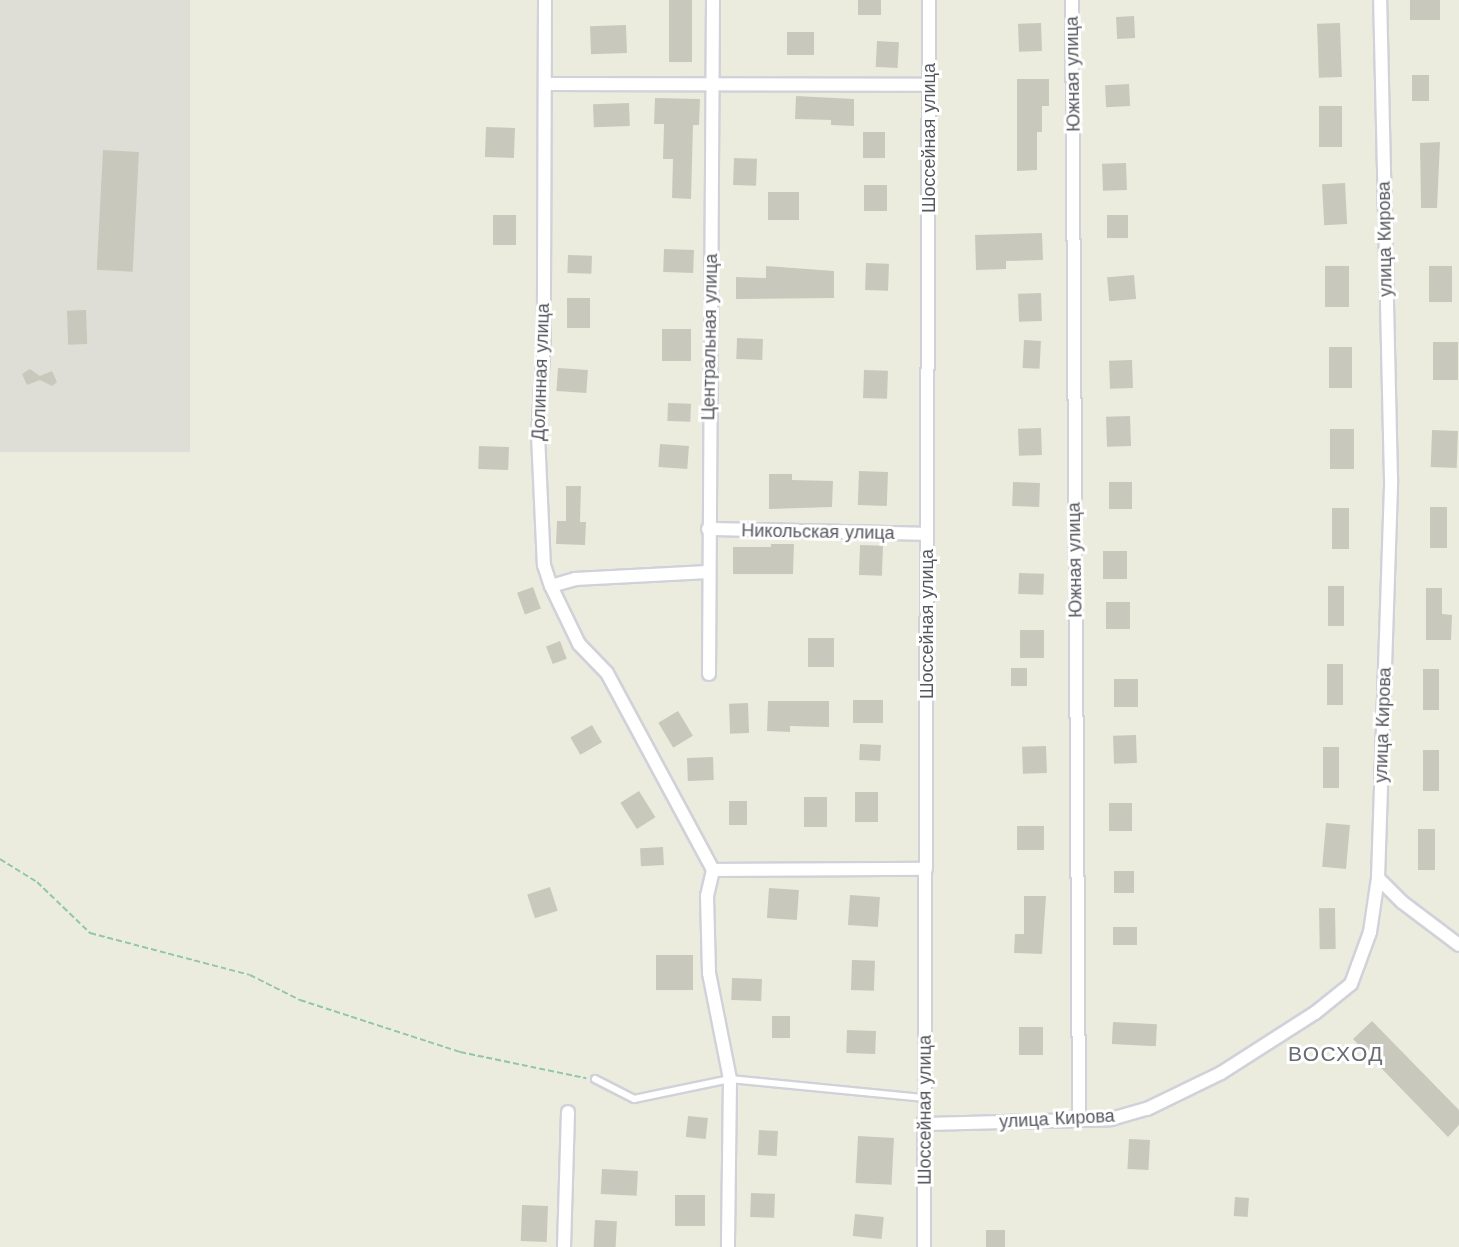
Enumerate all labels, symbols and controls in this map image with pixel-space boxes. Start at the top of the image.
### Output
street label: Южная улица [1061,16,1085,132]
street label: Шоссейная улица [918,63,940,213]
street label: улица Кирова [1373,181,1397,297]
street label: Центральная улица [698,253,722,421]
street label: Долинная улица [528,303,554,441]
street label: Южная улица [1063,502,1087,618]
street label: Никольская улица [741,520,895,544]
street label: Шоссейная улица [916,549,938,699]
street label: улица Кирова [1370,667,1396,783]
street label: Шоссейная улица [914,1035,936,1185]
district label: ВОСХОД [1288,1041,1384,1067]
street label: улица Кирова [999,1105,1115,1133]

